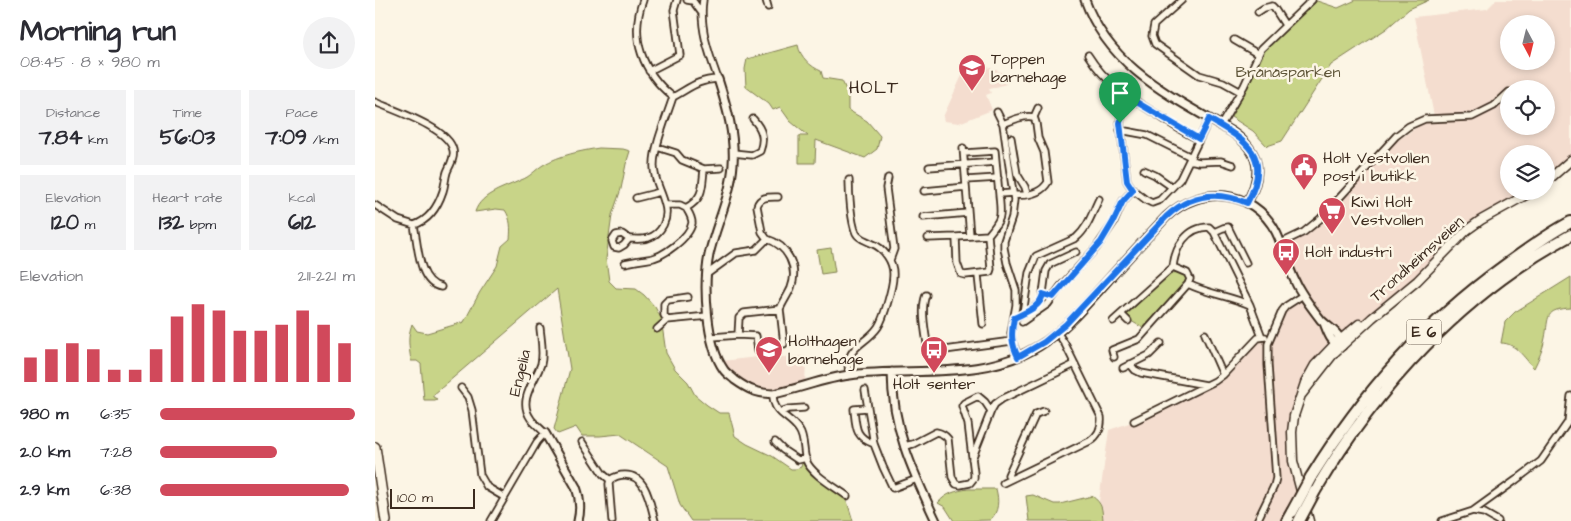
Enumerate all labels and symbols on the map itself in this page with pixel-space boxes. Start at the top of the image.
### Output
north arrow [1500,15,1555,70]
place label: Toppen barnehage [991,48,1067,89]
school or university icon: Toppen barnehage [957,53,987,92]
park label: Brånåsparken [1236,61,1340,83]
pin [1099,72,1141,123]
district label: HOLT [849,75,899,100]
place label: Holt Vestvollen post i butikk [1323,147,1429,187]
public building icon: Holt Vestvollen post i butikk [1289,152,1319,191]
place label: Kiwi Holt Vestvollen [1351,191,1423,231]
supermarket icon: Kiwi Holt Vestvollen [1317,196,1347,235]
street label: Trondheimsveien [1365,211,1469,307]
bus stop icon: Holt industri [1271,237,1301,276]
place label: Holt industri [1305,241,1392,263]
road number: E 6 [1407,320,1441,344]
place label: Holthagen barnehage [788,330,864,371]
school or university icon: Holthagen barnehage [754,335,784,374]
bus stop icon: Holt senter [919,335,949,374]
street label: Engelia [504,347,537,399]
place label: Holt senter [893,373,976,395]
scale bar [390,486,475,509]

